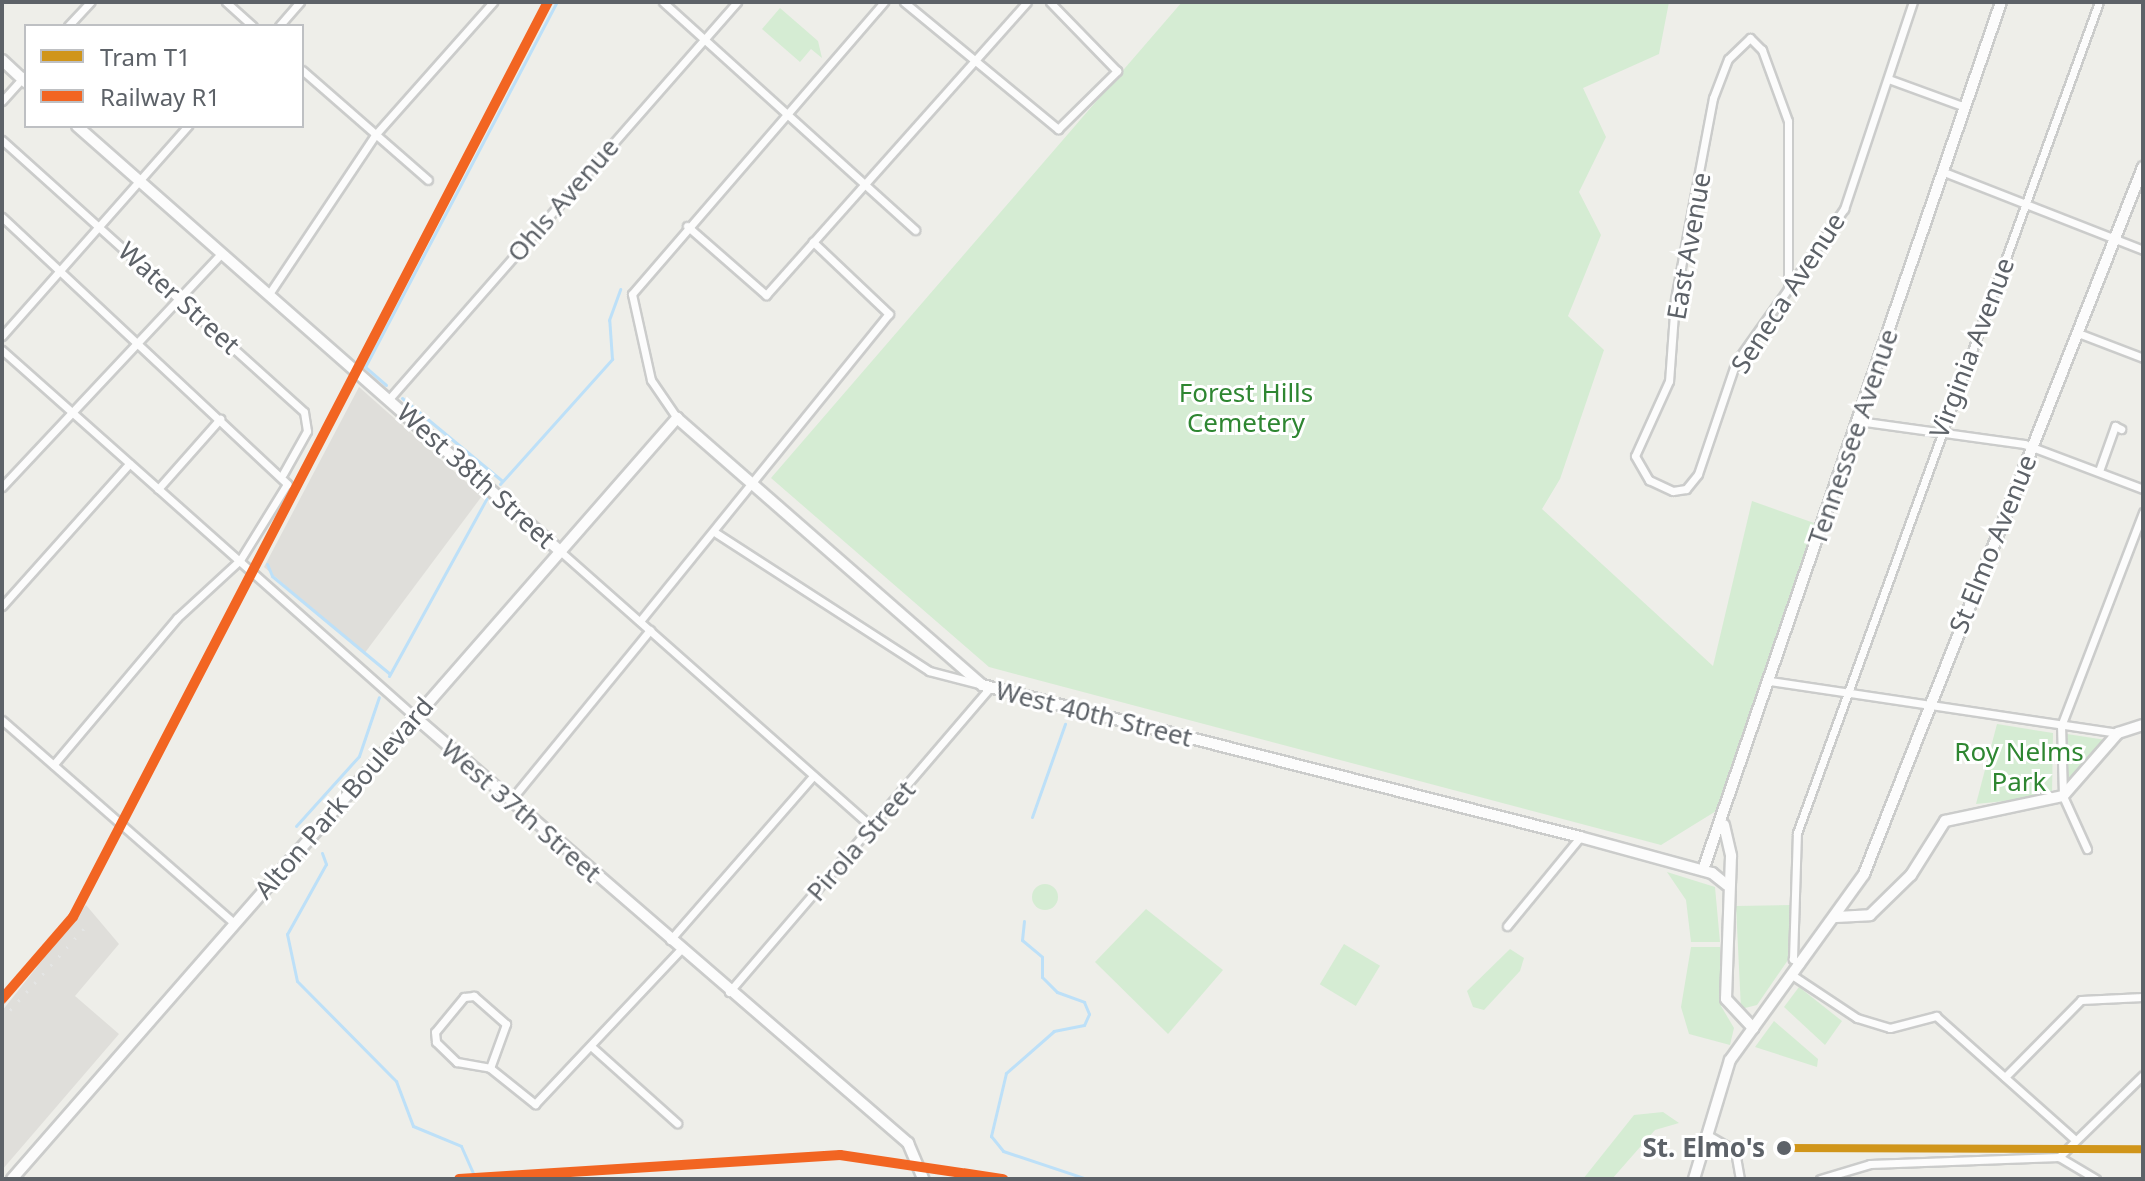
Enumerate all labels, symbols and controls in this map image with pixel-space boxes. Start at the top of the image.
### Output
legend [24,24,304,128]
text: Tram T1 [100,40,191,73]
text: Railway R1 [100,80,220,113]
street label: Ohls Avenue [501,132,625,268]
street label: East Avenue [1661,170,1717,322]
street label: Seneca Avenue [1725,207,1851,379]
street label: Water Street [112,235,246,361]
street label: Virginia Avenue [1923,253,2021,443]
street label: Tennessee Avenue [1801,325,1905,549]
park label: Forest Hills Cemetery [1179,377,1313,438]
street label: West 38th Street [391,397,561,555]
street label: St Elmo Avenue [1943,450,2043,638]
street label: West 40th Street [992,674,1196,754]
street label: Alton Park Boulevard [248,691,440,905]
street label: West 37th Street [435,733,607,889]
park label: Roy Nelms Park [1954,736,2084,798]
street label: Pirola Street [800,775,922,907]
place label: St. Elmo's [1642,1132,1765,1164]
marker: St. Elmo's [1772,1136,1796,1160]

